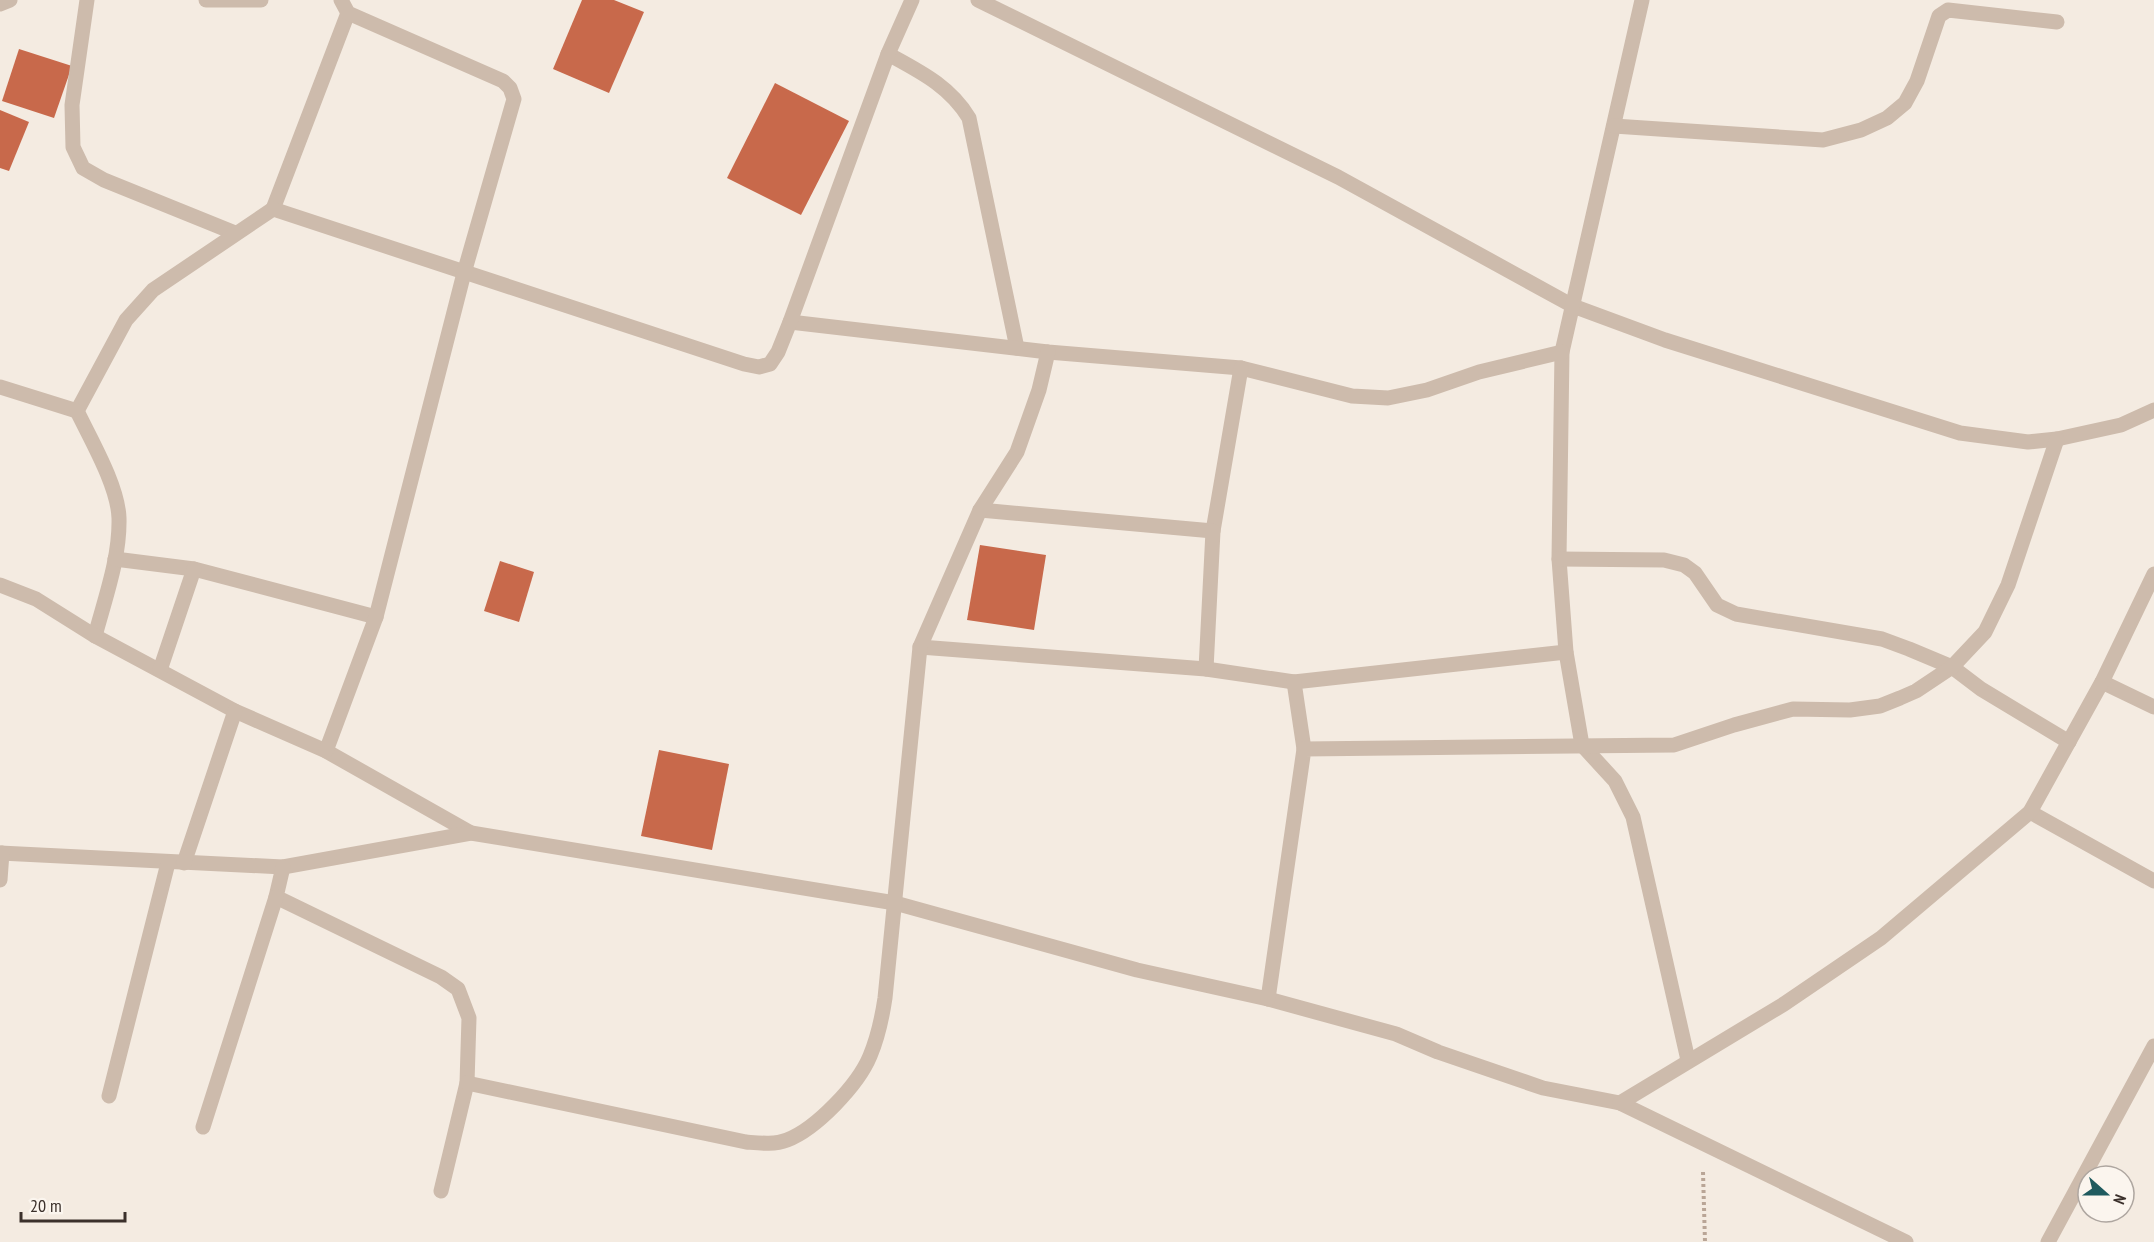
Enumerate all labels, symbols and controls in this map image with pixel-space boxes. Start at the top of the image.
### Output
north arrow [2076,1164,2136,1224]
scale bar [21,1185,124,1223]
text: N [2109,1192,2131,1207]
text: 20 m [30,1194,62,1217]

